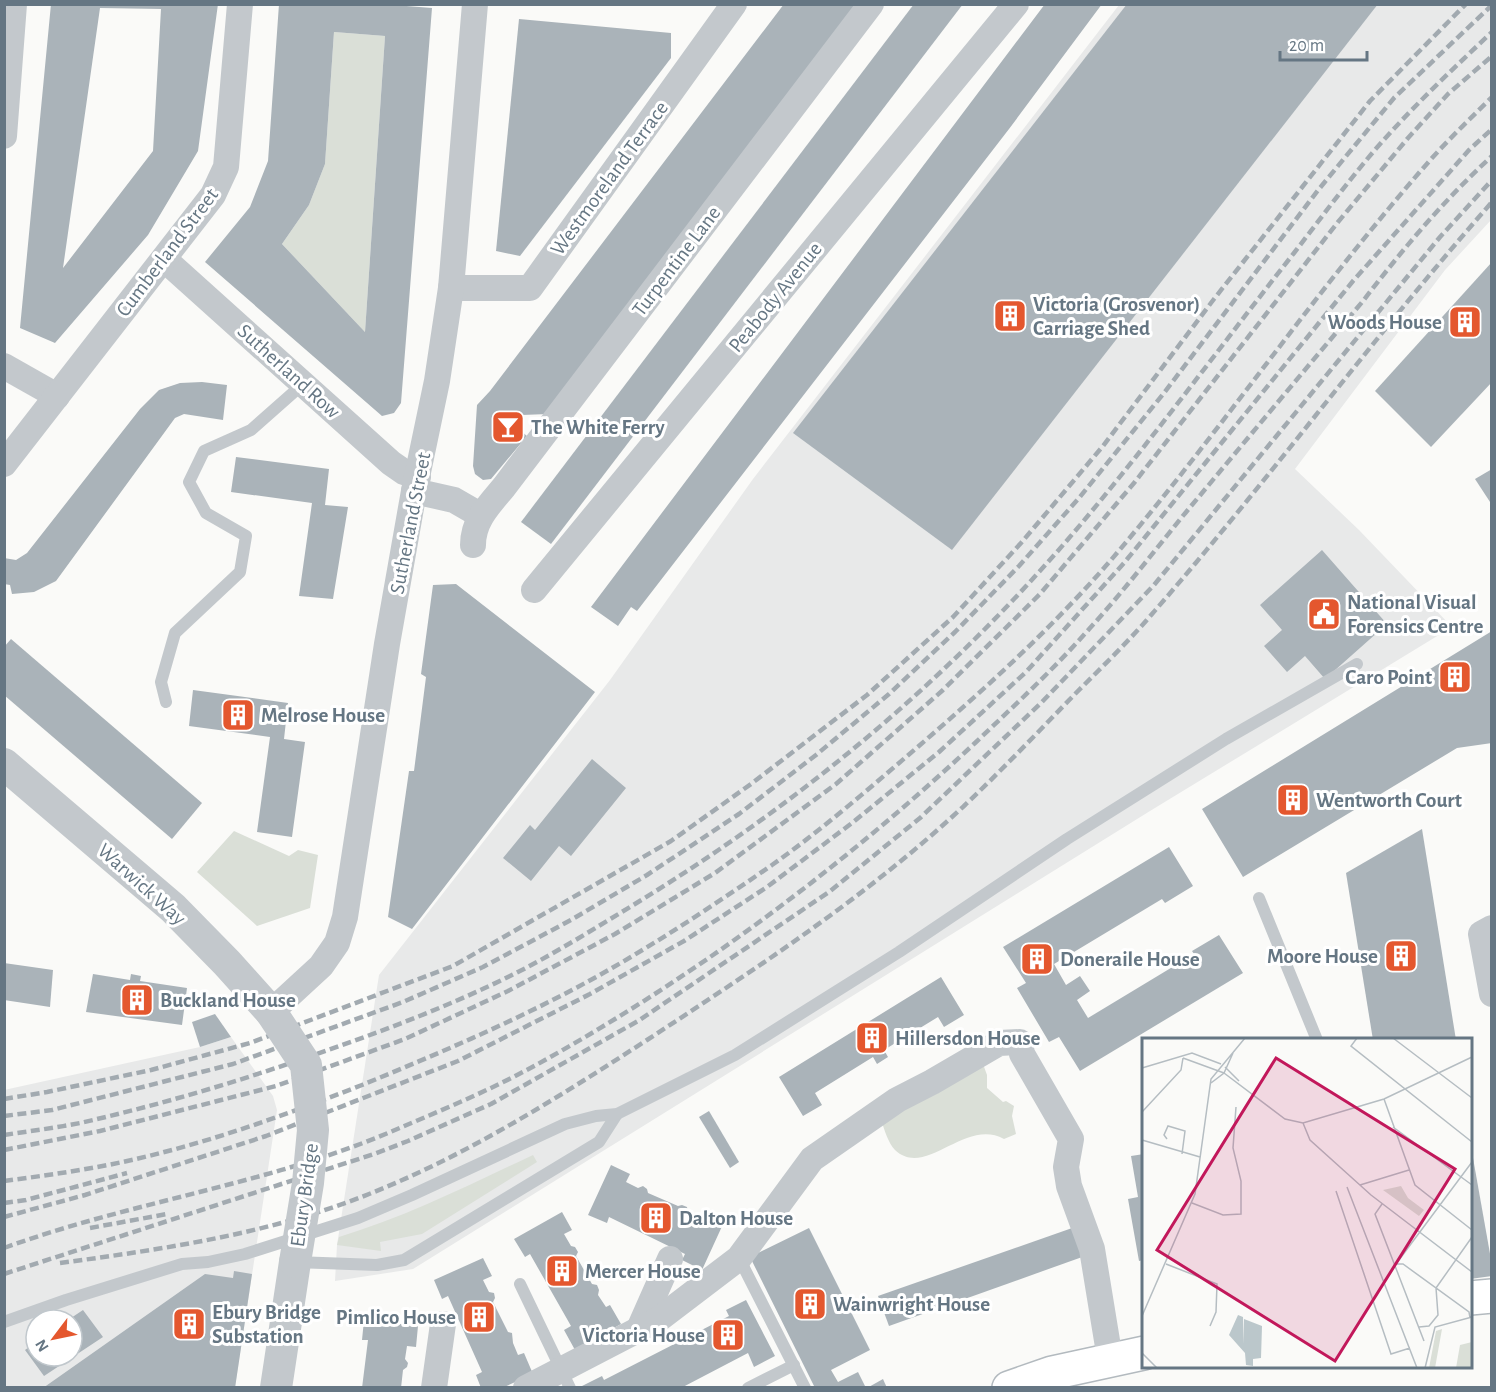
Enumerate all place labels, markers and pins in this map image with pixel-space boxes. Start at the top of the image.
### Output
place label: Victoria (Grosvenor) Carriage Shed [1033,294,1200,339]
building icon: Victoria (Grosvenor) Carriage Shed [992,298,1028,334]
building icon: Woods House [1447,304,1483,340]
place label: Woods House [1327,312,1442,333]
bar icon: The White Ferry [490,409,526,445]
place label: The White Ferry [531,417,665,438]
place label: National Visual Forensics Centre [1347,592,1483,637]
public building icon: National Visual Forensics Centre [1306,596,1342,632]
building icon: Caro Point [1437,659,1473,695]
place label: Caro Point [1345,667,1432,688]
building icon: Melrose House [220,697,256,733]
place label: Melrose House [261,705,385,726]
building icon: Wentworth Court [1275,782,1311,818]
place label: Wentworth Court [1316,790,1462,811]
building icon: Moore House [1383,938,1419,974]
building icon: Doneraile House [1019,941,1055,977]
place label: Moore House [1267,946,1378,967]
place label: Doneraile House [1060,949,1200,970]
building icon: Buckland House [119,982,155,1018]
place label: Buckland House [160,990,296,1011]
building icon: Hillersdon House [854,1020,890,1056]
place label: Hillersdon House [895,1028,1041,1049]
building icon: Dalton House [638,1200,674,1236]
place label: Dalton House [679,1208,793,1229]
building icon: Mercer House [544,1253,580,1289]
place label: Mercer House [585,1261,701,1282]
building icon: Wainwright House [792,1286,828,1322]
place label: Wainwright House [833,1294,990,1315]
building icon: Pimlico House [461,1299,497,1335]
place label: Ebury Bridge Substation [212,1302,321,1347]
building icon: Ebury Bridge Substation [171,1306,207,1342]
place label: Pimlico House [336,1307,456,1328]
building icon: Victoria House [710,1317,746,1353]
place label: Victoria House [582,1325,705,1346]

